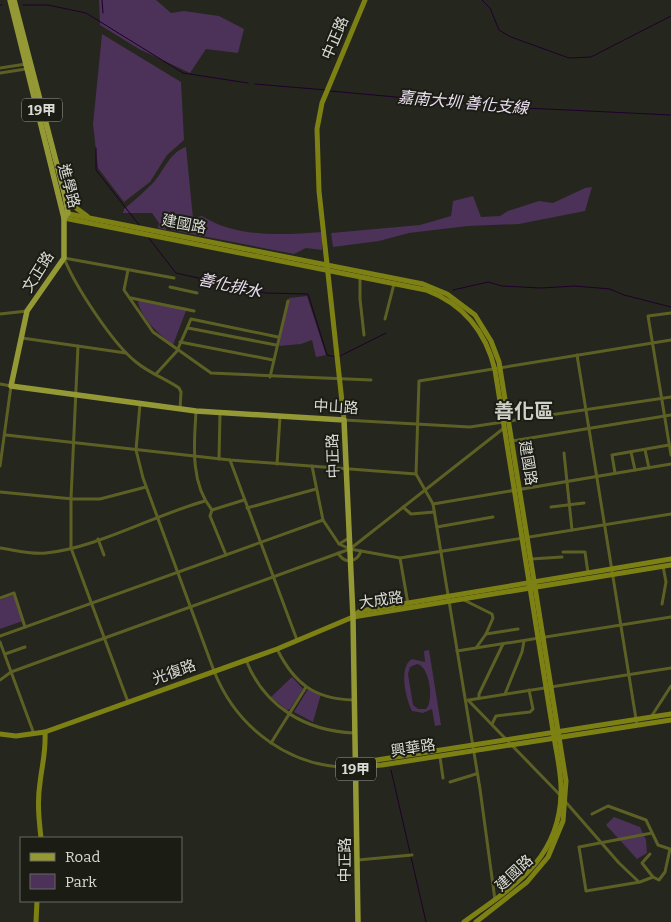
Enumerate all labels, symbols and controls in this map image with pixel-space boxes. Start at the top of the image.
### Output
street label: 中正路 [318,14,352,62]
water label: 嘉南大圳 善化支線 [397,87,531,118]
road number: 19甲 [22,98,62,122]
street label: 進學路 [54,162,84,210]
street label: 建國路 [160,211,208,237]
street label: 文正路 [18,248,58,296]
water label: 善化排水 [197,270,264,302]
street label: 中山路 [313,397,359,417]
district label: 善化區 [494,399,554,423]
street label: 中正路 [323,433,343,479]
street label: 建國路 [516,439,540,487]
street label: 大成路 [357,588,405,612]
street label: 光復路 [150,656,198,688]
street label: 興華路 [389,736,437,760]
road number: 19甲 [336,758,376,781]
legend [20,837,182,902]
street label: 中正路 [336,837,354,883]
text: Road [65,848,100,866]
street label: 建國路 [491,851,537,895]
text: Park [65,873,97,891]

